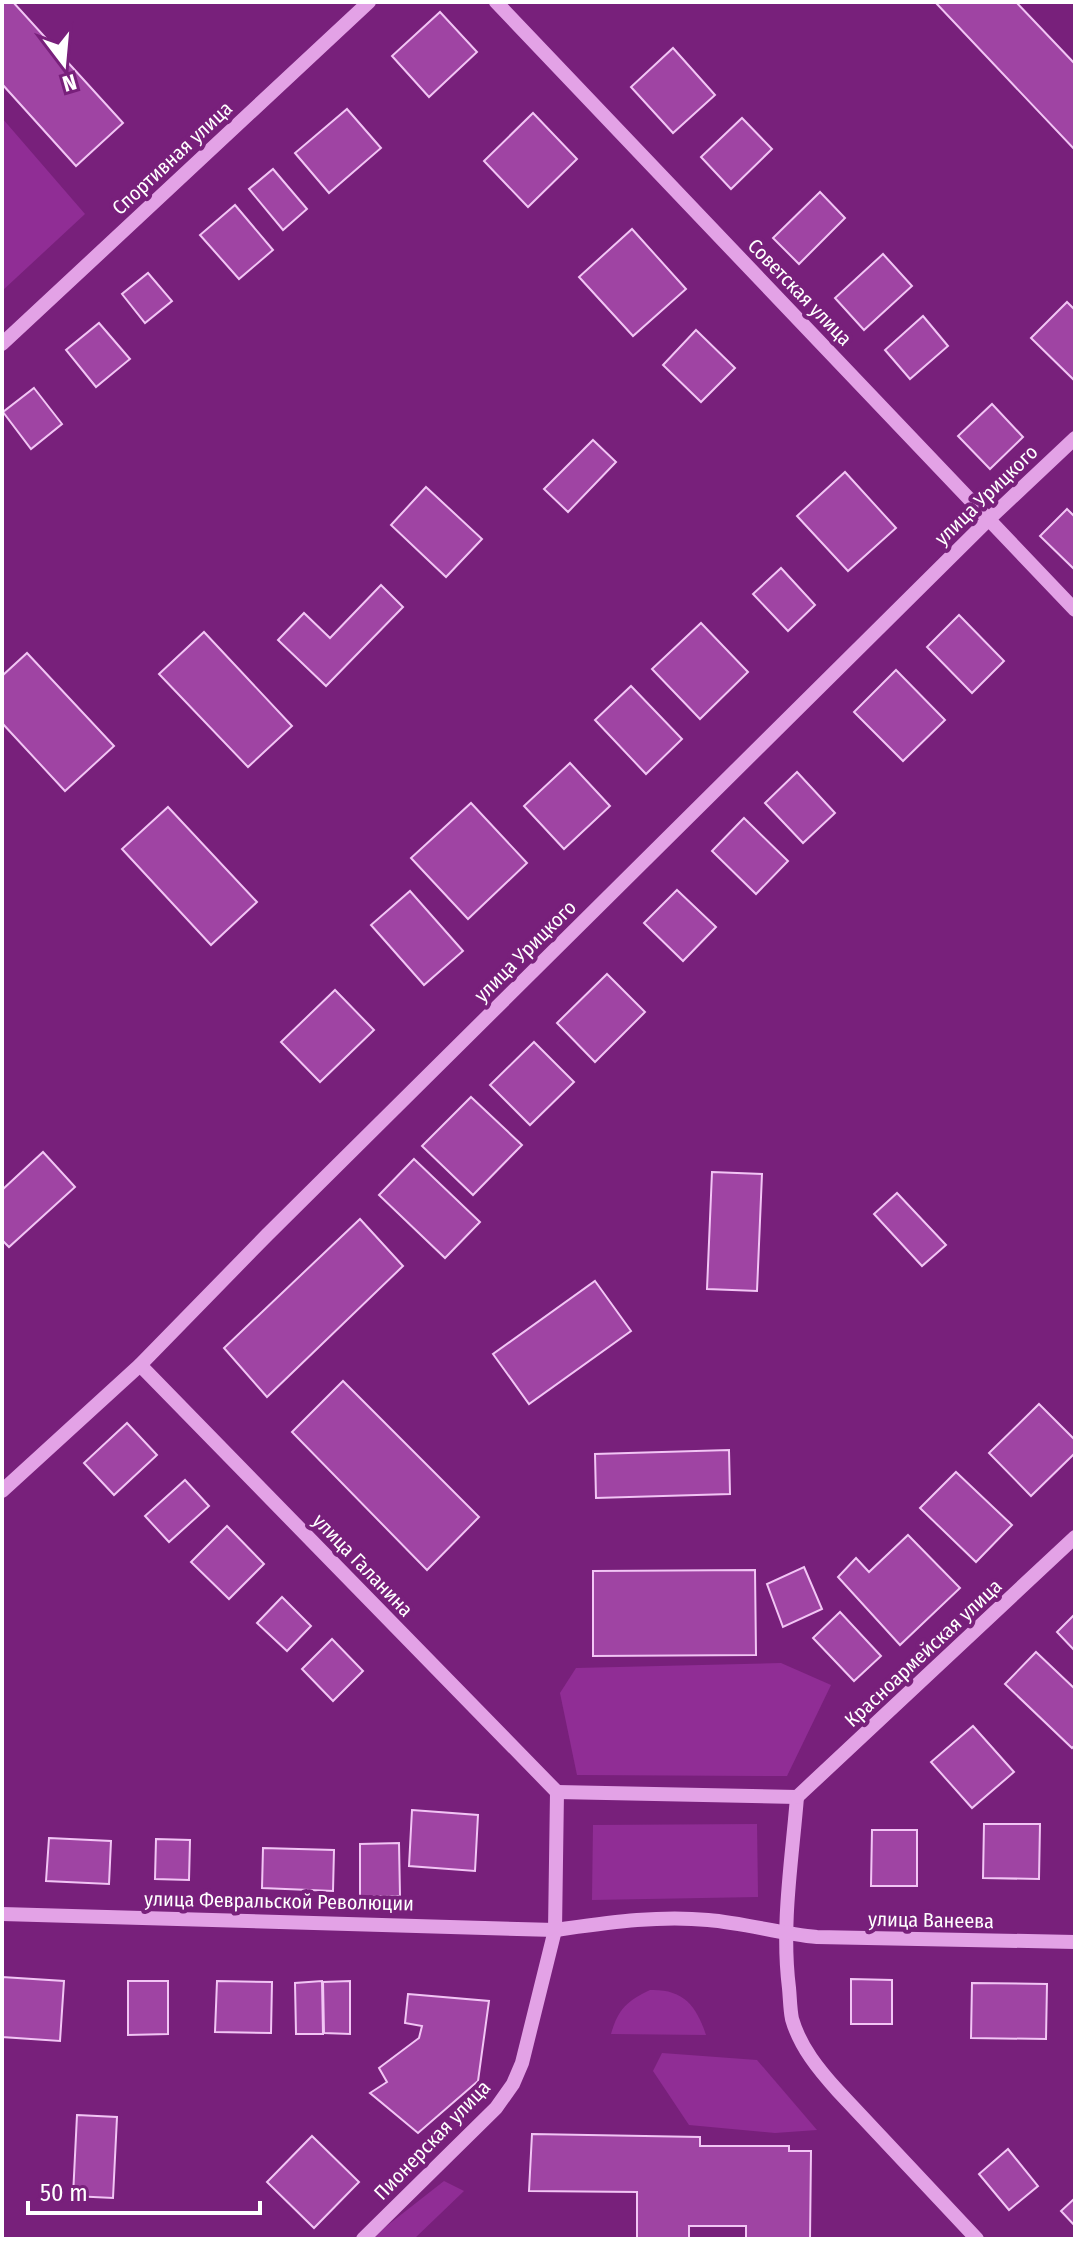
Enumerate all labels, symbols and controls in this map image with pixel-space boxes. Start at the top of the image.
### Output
north arrow [24,24,104,104]
text: N [59,68,79,98]
street label: Спортивная улица [107,96,237,220]
street label: Советская улица [743,234,857,350]
street label: улица Урицкого [929,440,1043,550]
street label: улица Урицкого [469,895,581,1007]
street label: улица Галанина [308,1509,418,1621]
street label: Красноармейская улица [840,1574,1006,1732]
street label: улица Февральской Революции [144,1887,414,1915]
street label: улица Ванеева [868,1907,994,1933]
street label: Пионерская улица [369,2075,495,2205]
scale bar [28,2165,260,2215]
text: 50 m [40,2179,88,2207]

